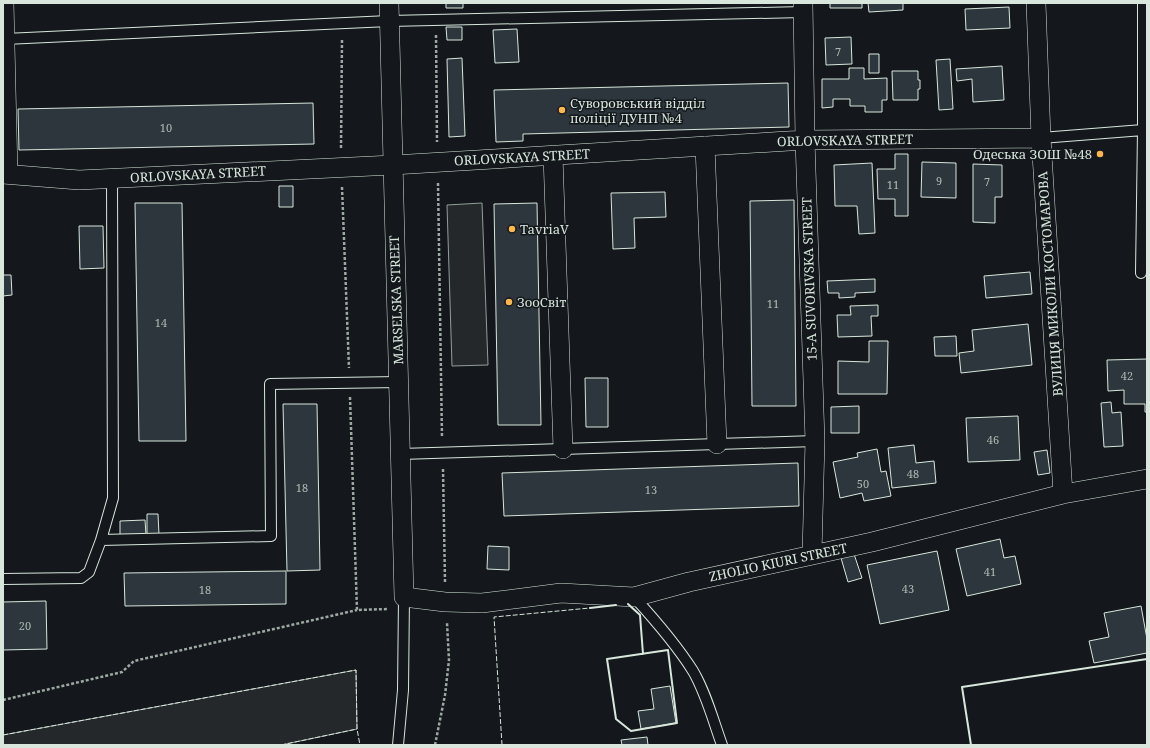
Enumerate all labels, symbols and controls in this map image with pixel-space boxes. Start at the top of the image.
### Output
house number: 7 [835,44,841,59]
place label: Суворовський відділ поліції ДУНП №4 [570,94,705,127]
marker: Суворовський відділ поліції ДУНП №4 [557,105,567,115]
house number: 10 [160,120,172,135]
street label: ORLOVSKAYA STREET [777,130,913,150]
street label: ORLOVSKAYA STREET [454,144,590,170]
place label: Одеська ЗОШ №48 [973,145,1092,163]
marker: Одеська ЗОШ №48 [1095,149,1105,159]
street label: ORLOVSKAYA STREET [130,161,266,187]
street label: ВУЛИЦЯ МИКОЛИ КОСТОМАРОВА [1033,170,1067,397]
house number: 9 [936,173,942,188]
house number: 7 [984,174,990,189]
house number: 11 [887,177,899,192]
street label: 15-A SUVORIVSKA STREET [797,197,821,361]
place label: TavriaV [520,220,569,238]
marker: TavriaV [507,224,517,234]
street label: MARSELSKA STREET [385,235,407,365]
place label: ЗооСвіт [517,293,566,311]
house number: 11 [767,296,779,311]
marker: ЗооСвіт [504,297,514,307]
house number: 14 [155,315,167,330]
house number: 42 [1121,368,1133,383]
house number: 46 [987,432,999,447]
house number: 48 [907,466,919,481]
house number: 50 [857,476,869,491]
house number: 18 [296,480,308,495]
house number: 13 [645,482,657,497]
street label: ZHOLIO KIURI STREET [707,539,849,585]
house number: 41 [984,564,996,579]
house number: 43 [902,581,914,596]
house number: 18 [199,582,211,597]
house number: 20 [19,618,31,633]

